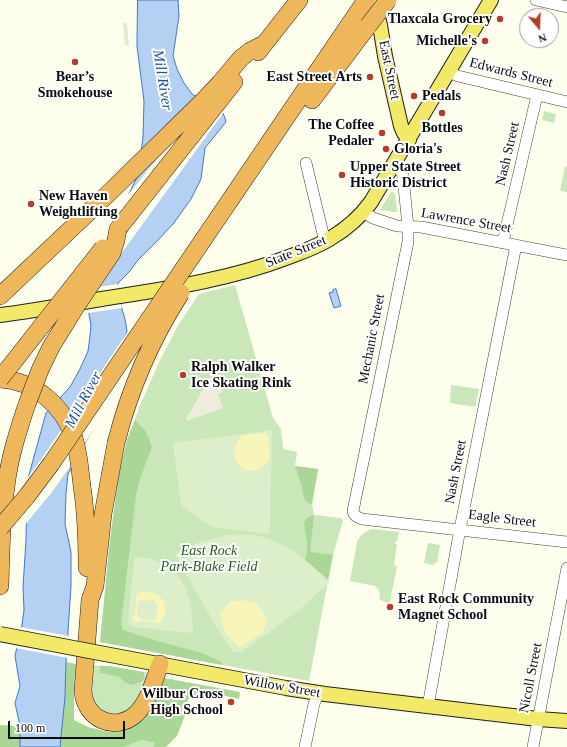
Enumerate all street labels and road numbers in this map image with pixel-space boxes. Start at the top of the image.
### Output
street label: East Street [375,39,403,101]
street label: Edwards Street [468,55,554,91]
street label: Nash Street [493,120,523,188]
street label: Lawrence Street [420,205,512,237]
street label: State Street [263,232,329,272]
street label: Mechanic Street [355,293,389,385]
street label: Nash Street [442,439,470,505]
street label: Eagle Street [467,507,537,531]
street label: Nicoll Street [516,641,546,715]
street label: Willow Street [242,672,322,702]

